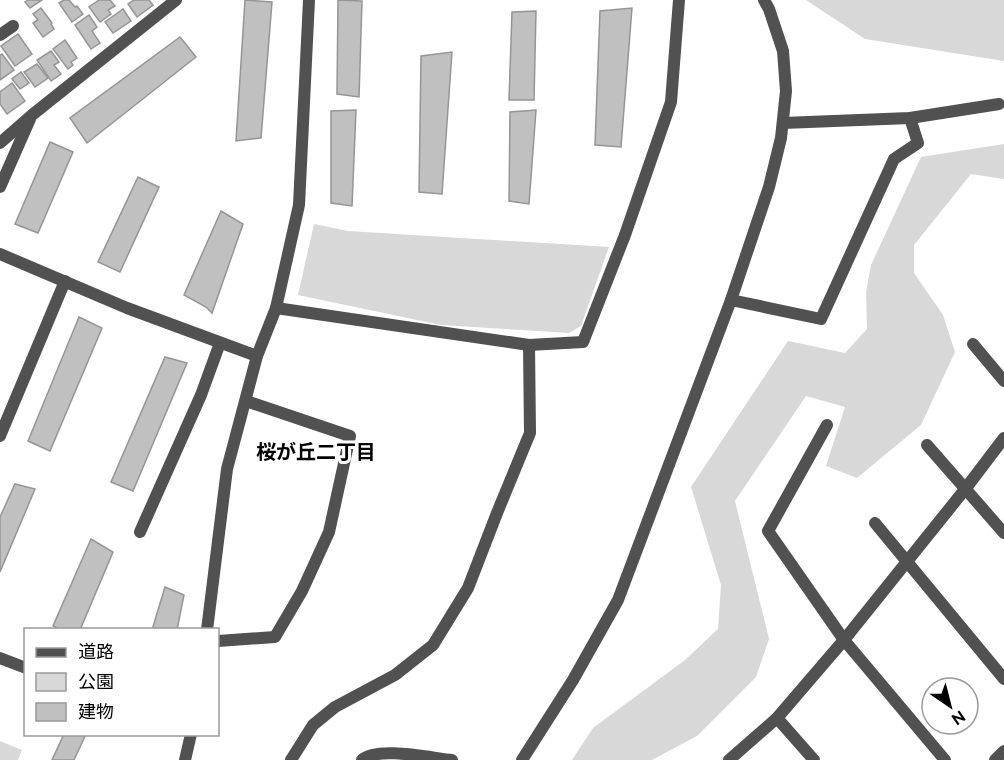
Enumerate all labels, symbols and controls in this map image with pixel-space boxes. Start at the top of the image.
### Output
district label: 桜が丘二丁目 [256,440,376,464]
legend [24,628,219,736]
text: 道路 [78,641,114,662]
text: 公園 [78,671,114,692]
north arrow [920,676,980,736]
text: 建物 [78,701,114,722]
text: N [948,707,969,729]

